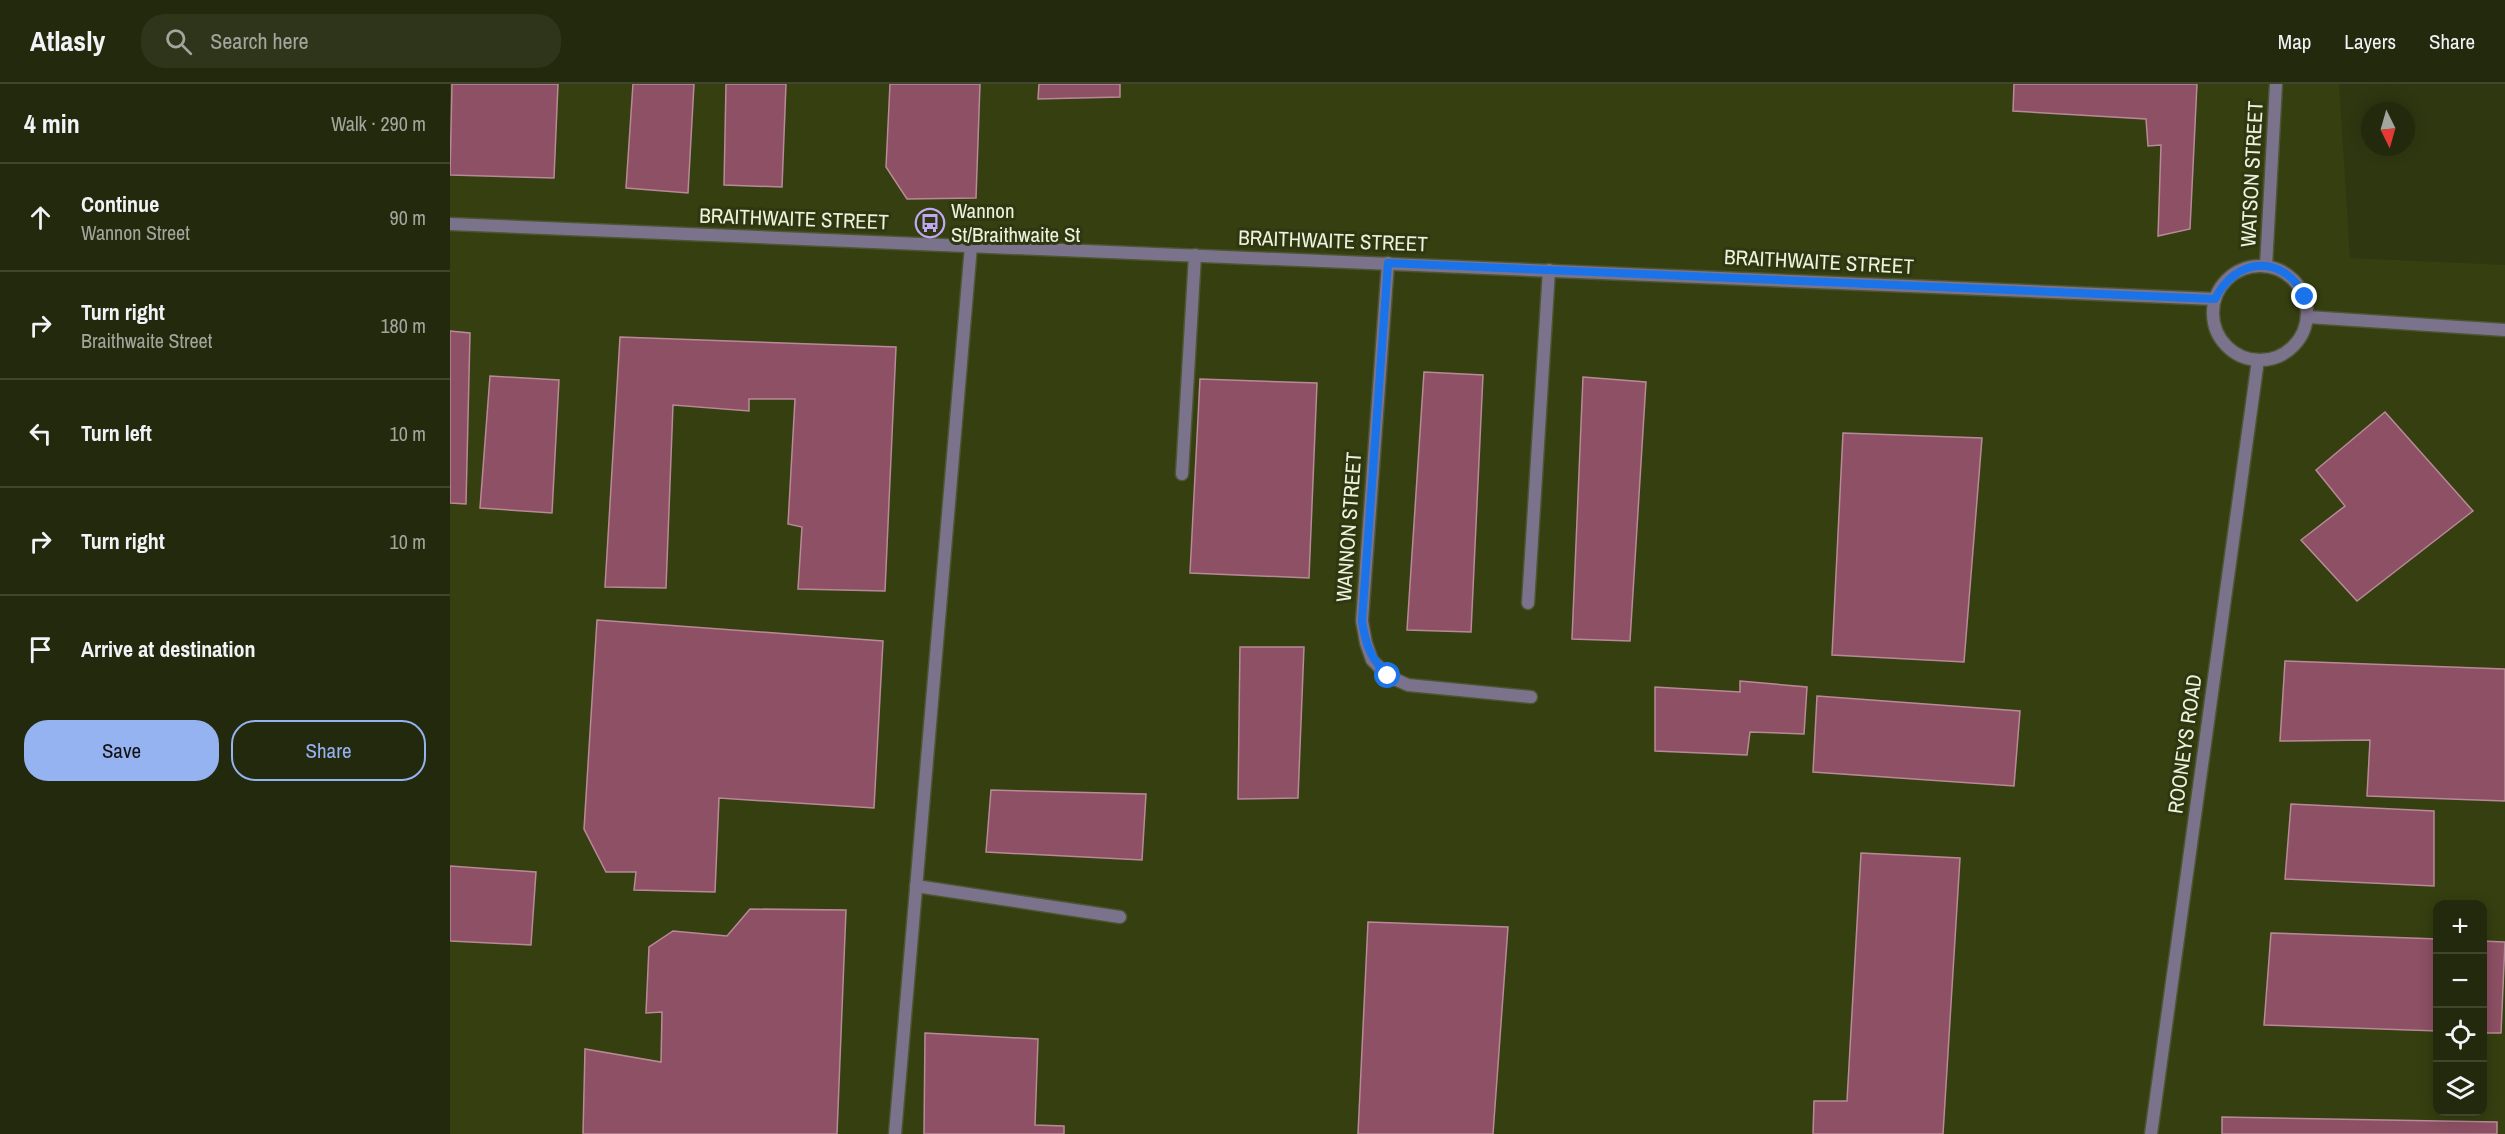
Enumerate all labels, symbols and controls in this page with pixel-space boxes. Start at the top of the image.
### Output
search box [141,14,561,68]
text: Atlasly [30,22,105,60]
icon: search [162,25,195,58]
text: Search here [210,26,309,56]
text: Map [2278,27,2311,56]
text: Layers [2344,27,2396,56]
text: Share [2429,27,2475,56]
street label: WATSON STREET [2233,100,2270,248]
north arrow [2361,102,2415,156]
text: 4 min [24,106,80,141]
text: Walk · 290 m [331,110,426,137]
text: Continue [81,189,159,219]
place label: Wannon St/Braithwaite St [951,196,1080,249]
icon: ahead [24,201,57,234]
street label: BRAITHWAITE STREET [699,201,890,236]
text: 90 m [390,204,426,231]
bus stop icon: Wannon St/Braithwaite St [914,207,946,239]
text: Wannon Street [81,219,190,246]
street label: BRAITHWAITE STREET [1238,223,1429,258]
street label: BRAITHWAITE STREET [1724,242,1915,281]
route end [2291,283,2317,309]
text: Turn right [81,297,165,327]
icon: right [24,309,57,342]
text: 180 m [380,312,426,339]
text: Braithwaite Street [81,327,212,354]
icon: left [24,417,57,450]
text: Turn left [81,418,152,448]
text: 10 m [390,420,426,447]
street label: WANNON STREET [1329,450,1368,603]
icon: right [24,525,57,558]
text: Turn right [81,526,165,556]
text: 10 m [390,528,426,555]
icon: arrive [24,633,57,666]
text: Arrive at destination [81,634,255,664]
route start [1374,662,1400,688]
street label: ROONEYS ROAD [2160,672,2209,816]
button: Save [24,720,219,781]
button: Share [231,720,426,781]
map controls [2433,900,2487,1116]
button: + [2433,900,2487,954]
button: − [2433,954,2487,1008]
button: locate [2433,1008,2487,1062]
button: layers [2433,1062,2487,1116]

